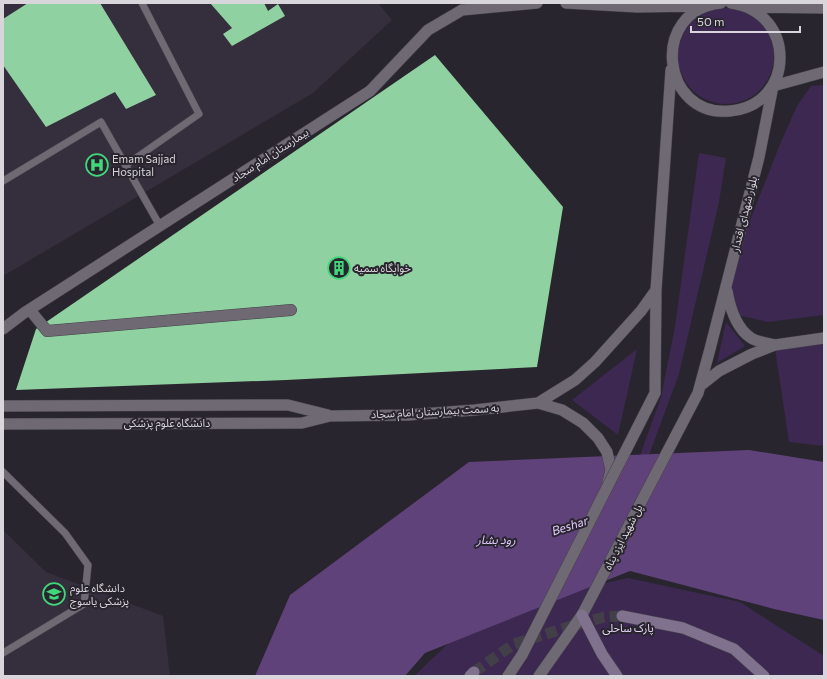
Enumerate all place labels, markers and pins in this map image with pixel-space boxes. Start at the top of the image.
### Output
hospital icon: Emam Sajjad Hospital [84,152,110,178]
place label: Emam Sajjad Hospital [112,152,176,178]
building icon: خوابگاه سمیه [326,255,352,281]
place label: خوابگاه سمیه [354,261,412,275]
school or university icon: دانشگاه علوم پزشکی یاسوج [41,581,67,607]
place label: دانشگاه علوم پزشکی یاسوج [70,581,129,609]

